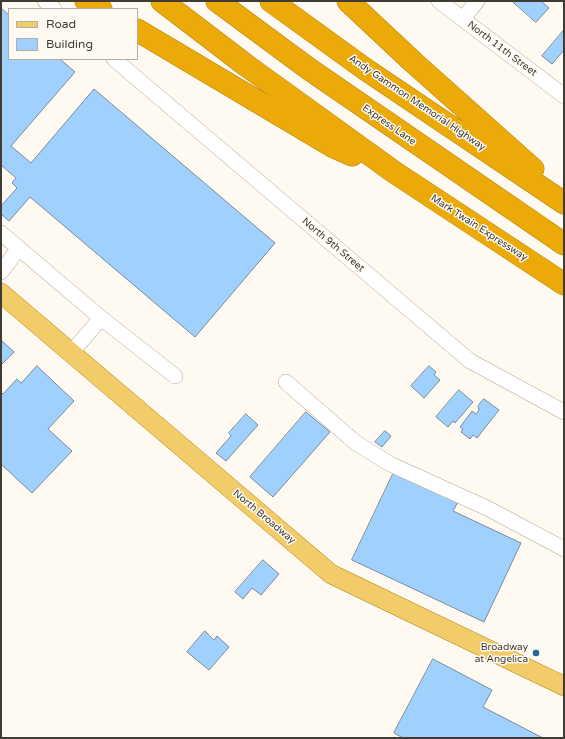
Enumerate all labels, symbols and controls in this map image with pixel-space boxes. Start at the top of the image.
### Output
legend [8,8,138,60]
text: Road [46,17,76,31]
street label: North 11th Street [465,19,539,79]
text: Building [46,37,93,51]
street label: Andy Gammon Memorial Highway [346,53,488,153]
street label: Express Lane [360,102,418,148]
street label: Mark Twain Expressway [428,192,530,264]
street label: North 9th Street [299,215,367,275]
street label: North Broadway [230,487,298,547]
place label: Broadway at Angelica [475,641,528,664]
marker: Broadway at Angelica [531,648,541,658]

